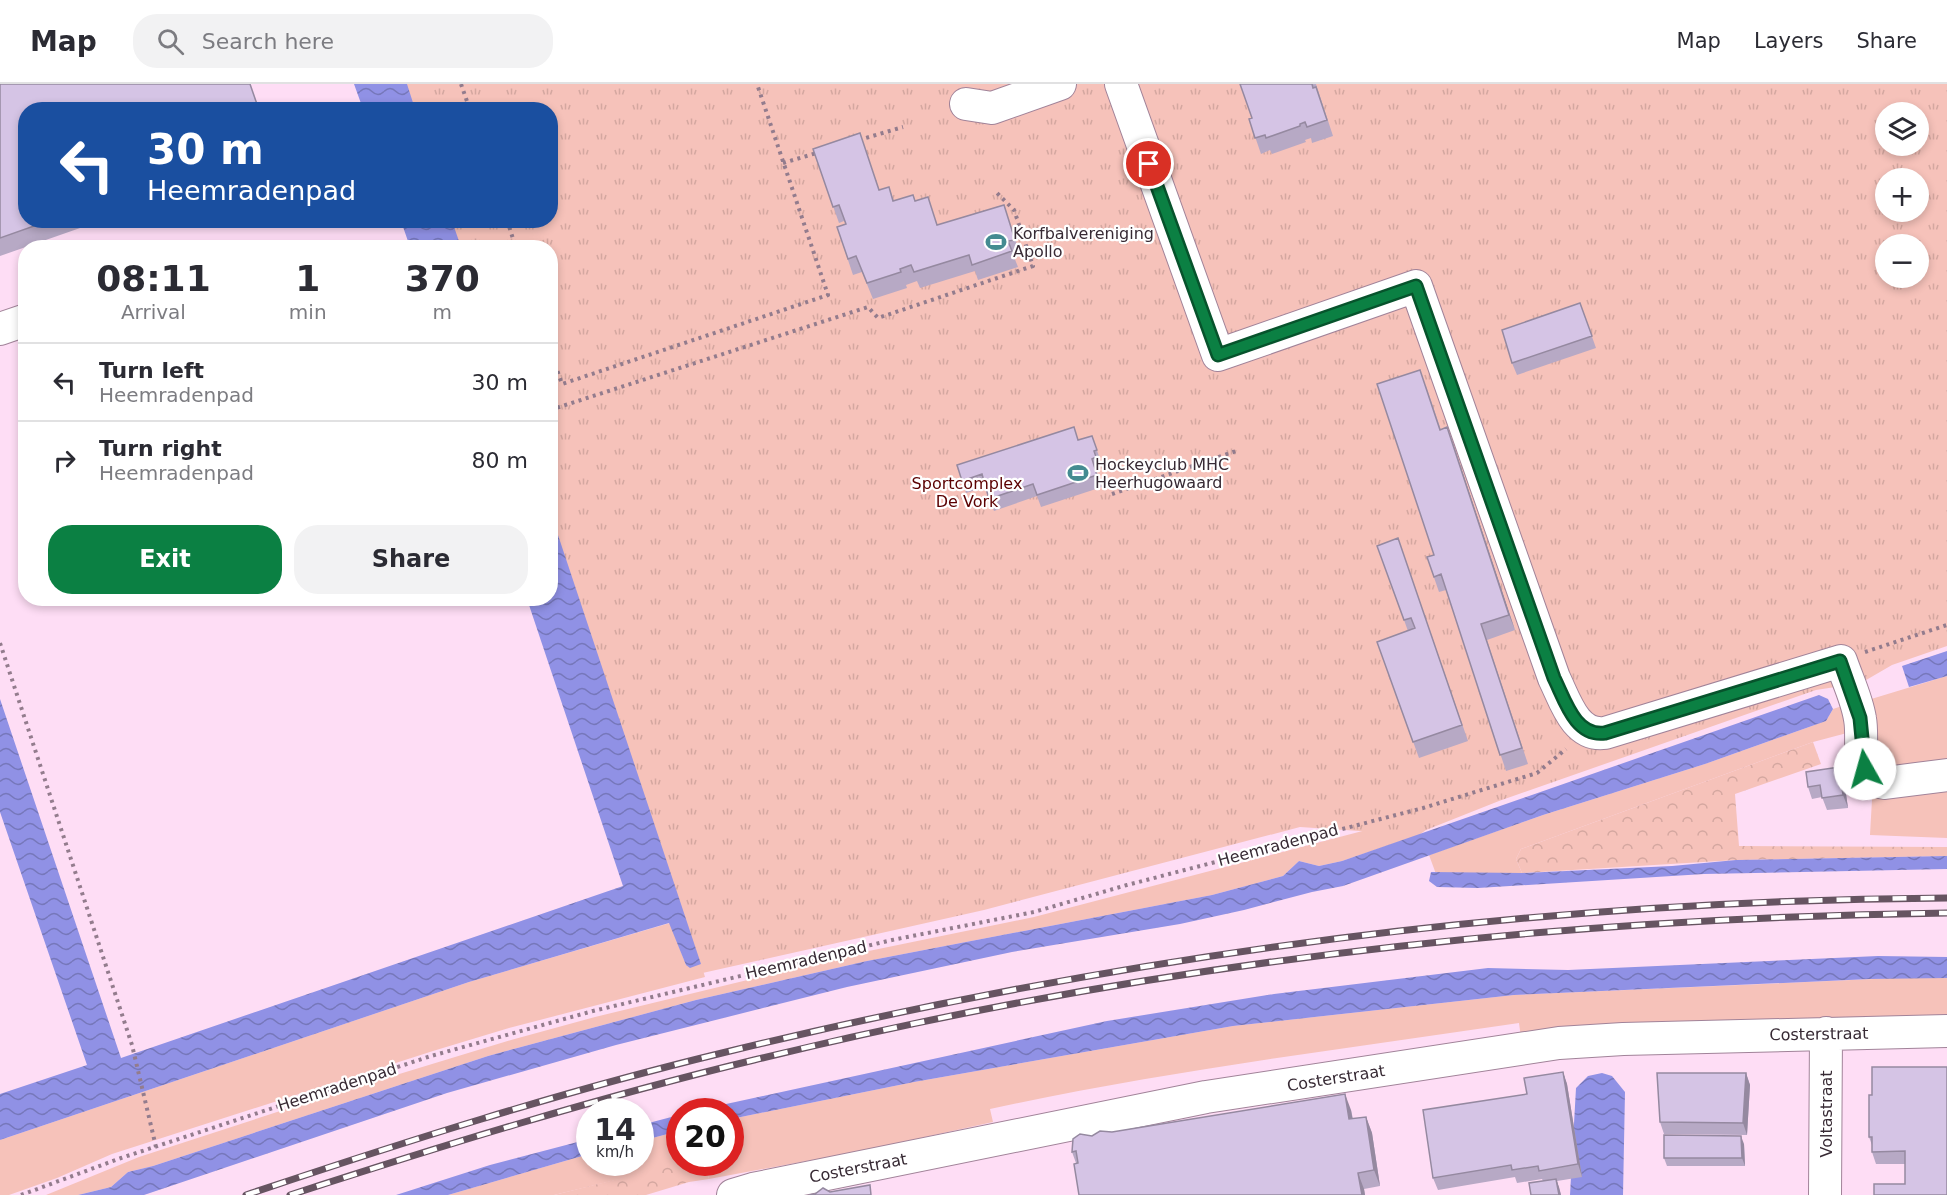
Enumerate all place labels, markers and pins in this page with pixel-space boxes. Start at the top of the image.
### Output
pin [1123,138,1174,189]
place label: Korfbalvereniging Apollo [1013,224,1154,261]
sports icon: Korfbalvereniging Apollo [984,230,1008,254]
place label: Hockeyclub MHC Heerhugowaard [1095,455,1229,492]
sports icon: Hockeyclub MHC Heerhugowaard [1066,461,1090,485]

